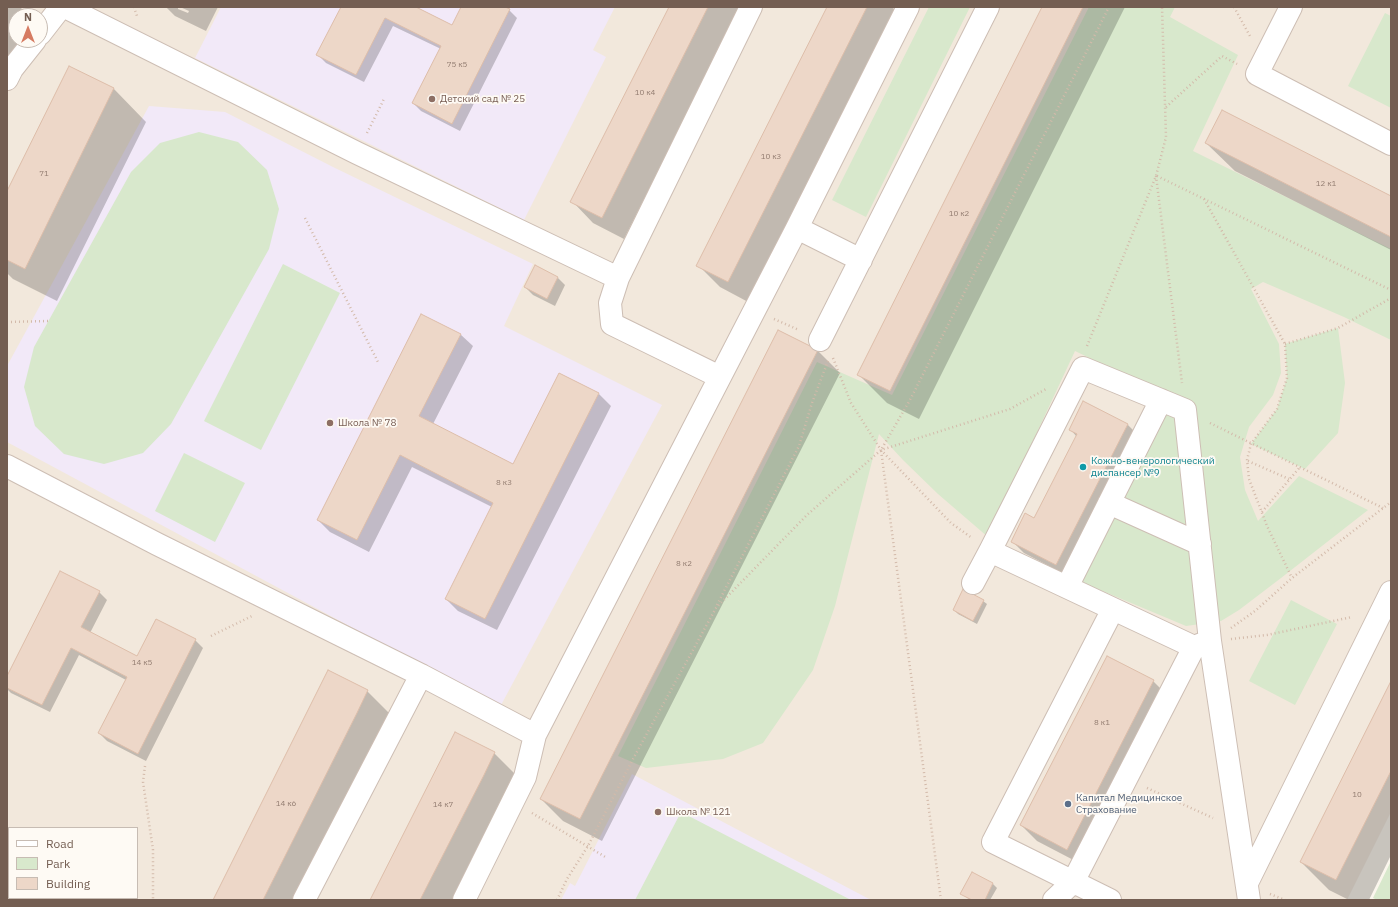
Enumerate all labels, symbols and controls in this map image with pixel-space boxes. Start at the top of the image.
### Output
north arrow [8,8,48,48]
text: N [24,10,32,24]
house number: 75 к5 [447,60,467,70]
house number: 10 к4 [635,88,655,98]
place label: Детский сад № 25 [440,93,525,105]
marker: Детский сад № 25 [427,94,437,104]
house number: 10 к3 [761,152,781,162]
house number: 71 [39,169,49,179]
house number: 12 к1 [1316,179,1336,189]
house number: 10 к2 [949,209,969,219]
place label: Школа № 78 [338,417,396,429]
marker: Школа № 78 [325,418,335,428]
place label: Кожно-венерологический диспансер №9 [1091,455,1215,478]
marker: Кожно-венерологический диспансер №9 [1078,462,1088,472]
house number: 8 к3 [496,478,512,488]
house number: 8 к2 [676,559,692,569]
house number: 14 к5 [132,658,152,668]
house number: 8 к1 [1094,718,1110,728]
house number: 10 [1352,790,1362,800]
place label: Капитал Медицинское Страхование [1076,792,1182,816]
house number: 14 к6 [276,799,296,809]
marker: Капитал Медицинское Страхование [1063,799,1073,809]
house number: 14 к7 [433,800,453,810]
place label: Школа № 121 [666,806,730,818]
marker: Школа № 121 [653,807,663,817]
legend [8,827,138,899]
text: Road [46,836,74,851]
text: Park [46,856,70,871]
text: Building [46,876,90,891]

